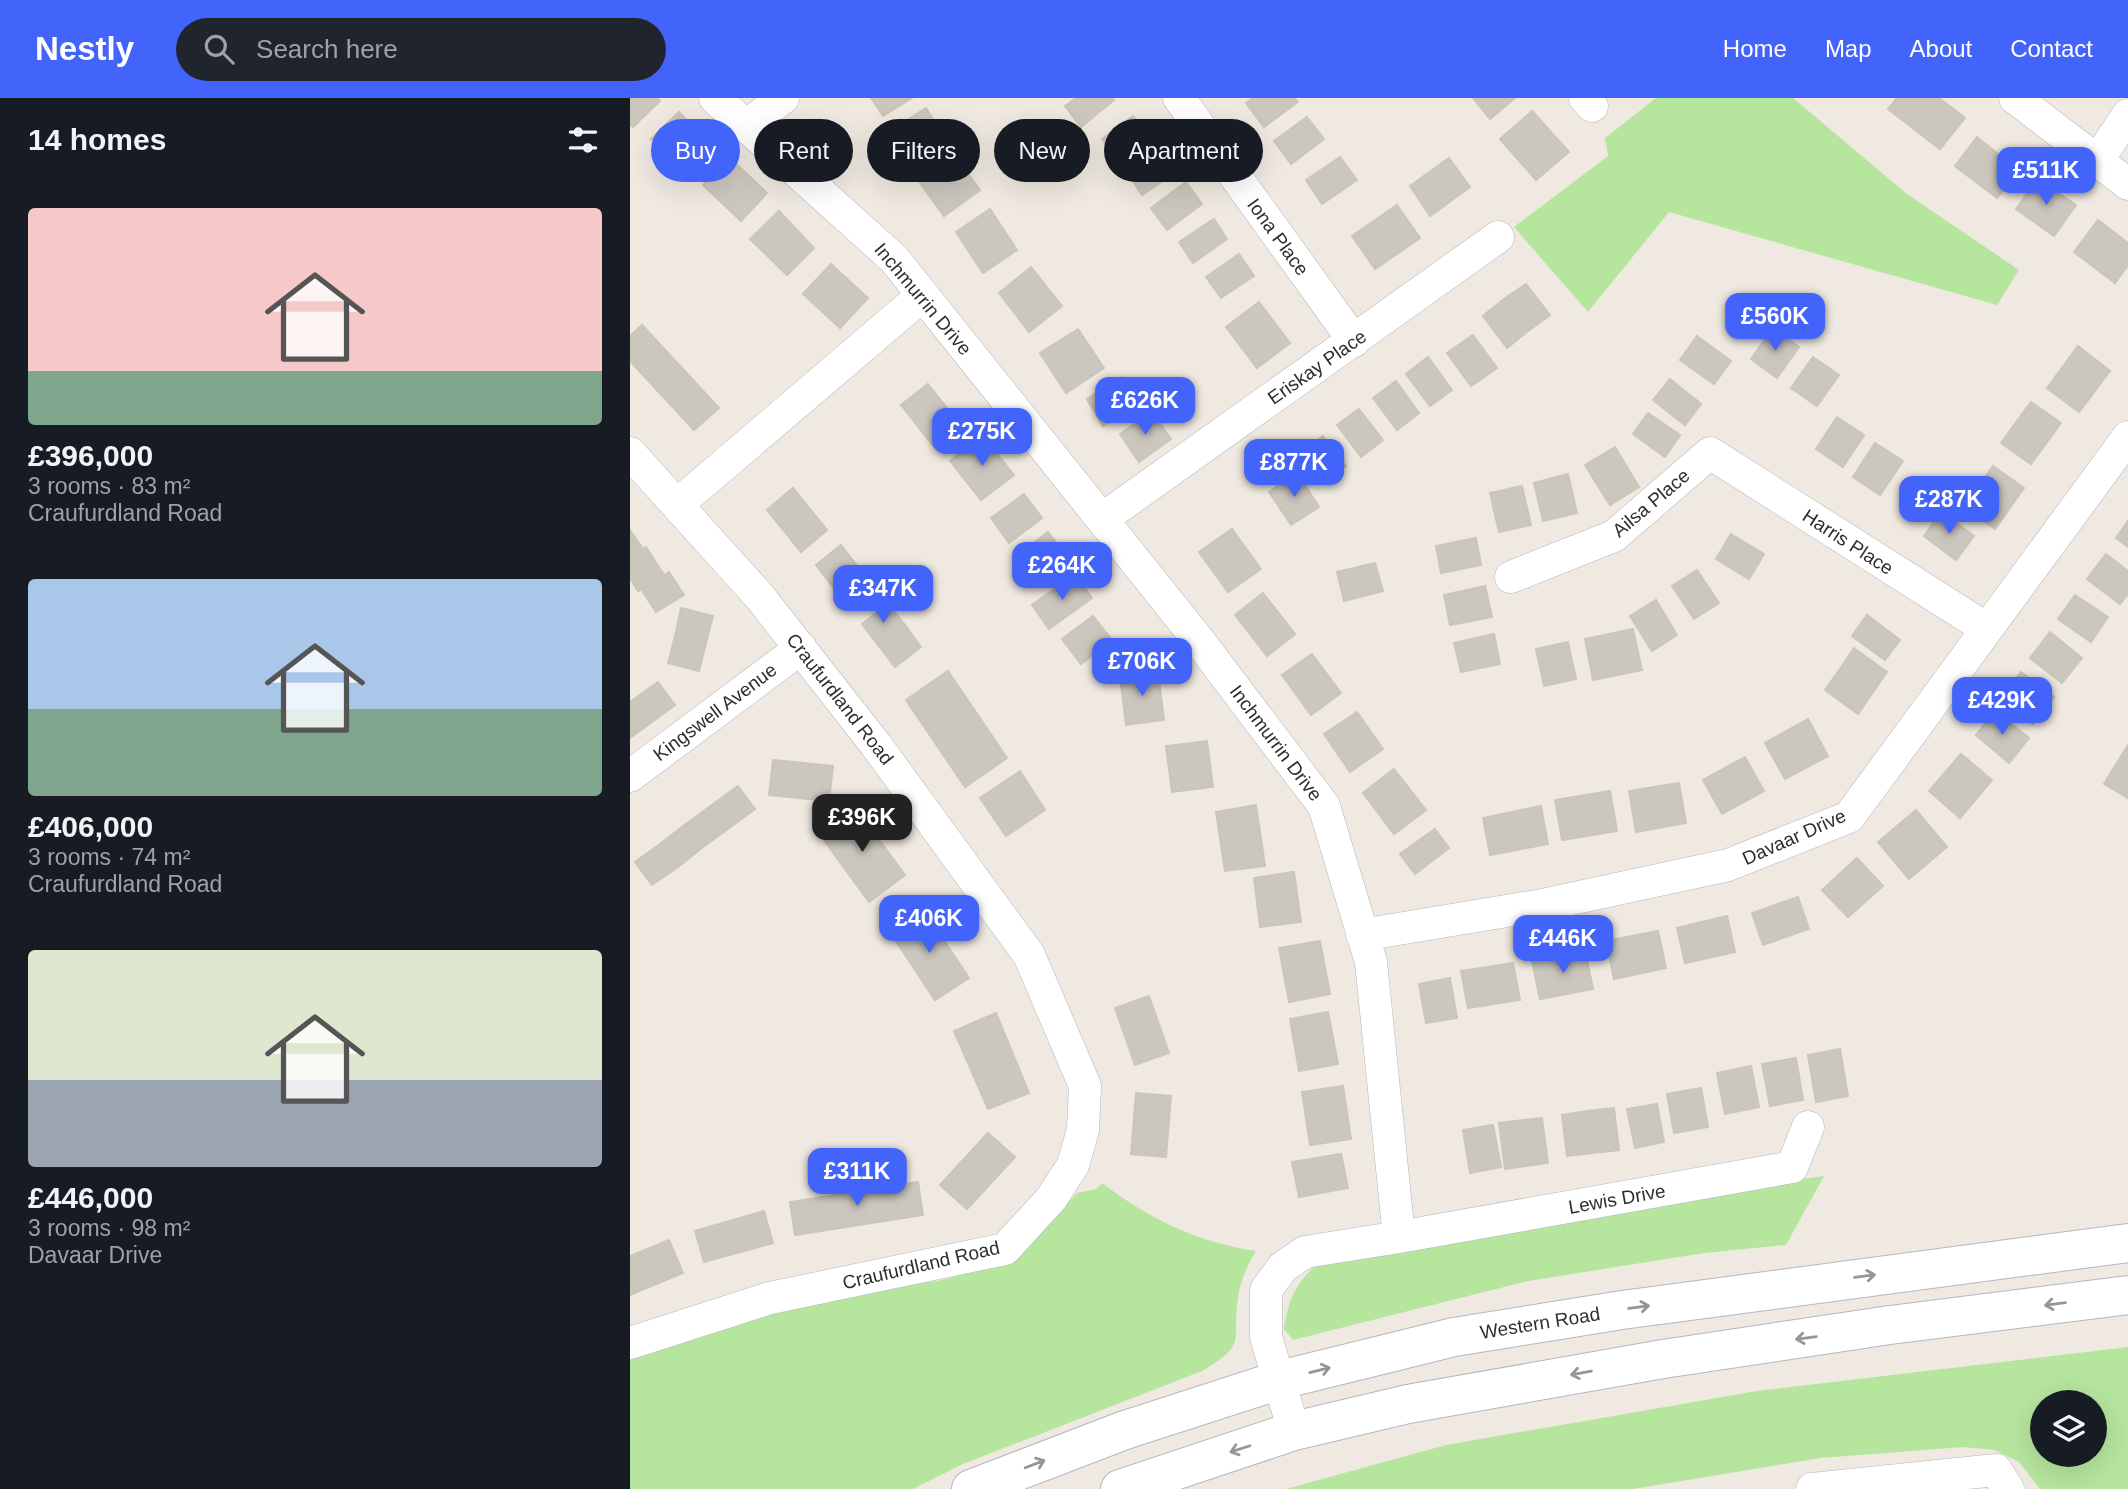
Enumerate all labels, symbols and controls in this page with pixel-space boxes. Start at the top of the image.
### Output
search box [176,18,666,81]
text: Nestly [35,30,134,67]
icon: search [200,30,238,68]
text: Search here [256,34,398,64]
text: Home [1723,35,1787,62]
text: Map [1825,35,1872,62]
text: About [1910,35,1972,62]
text: Contact [2010,35,2093,62]
chip: Buy [651,119,740,182]
chip: Rent [754,119,853,182]
chip: Filters [867,119,980,182]
chip: New [994,119,1090,182]
chip: Apartment [1104,119,1263,182]
icon: filters [564,121,602,159]
text: 14 homes [28,123,166,156]
pin: £511K [1997,148,2095,207]
text: £511K [2013,157,2079,183]
street label: Iona Place [1243,195,1313,279]
street label: Inchmurrin Drive [870,239,976,359]
icon: home [252,254,378,380]
pin: £560K [1726,294,1824,353]
text: £560K [1741,303,1809,329]
street label: Eriskay Place [1264,325,1370,409]
pin: £626K [1096,378,1194,437]
text: £626K [1111,387,1179,413]
pin: £275K [933,408,1031,468]
text: £275K [948,418,1016,444]
text: £396,000 [28,439,153,472]
pin: £877K [1245,440,1343,499]
text: £877K [1260,449,1328,475]
street label: Ailsa Place [1608,465,1694,541]
text: 3 rooms · 83 m² [28,473,190,499]
pin: £287K [1900,476,1998,536]
text: £287K [1915,486,1983,512]
text: Craufurdland Road [28,500,222,526]
street label: Harris Place [1799,505,1897,579]
pin: £264K [1013,542,1111,602]
text: £264K [1028,552,1096,578]
pin: £347K [834,566,932,625]
text: £347K [849,575,917,601]
icon: home [252,625,378,751]
street label: Craufurdland Road [782,629,898,769]
pin: £706K [1093,638,1191,698]
text: £706K [1108,648,1176,674]
street label: Kingswell Avenue [649,659,781,765]
pin: £429K [1953,678,2051,737]
street label: Inchmurrin Drive [1226,681,1326,805]
text: £429K [1968,687,2036,713]
pin: £396K [813,794,911,854]
text: £396K [828,804,896,830]
street label: Davaar Drive [1739,805,1849,869]
text: £406,000 [28,810,153,843]
text: 3 rooms · 74 m² [28,844,190,870]
text: Craufurdland Road [28,871,222,897]
pin: £406K [880,896,978,955]
text: £406K [895,905,963,931]
pin: £446K [1514,916,1612,975]
text: £446K [1529,925,1597,951]
icon: home [252,996,378,1122]
pin: £311K [808,1148,906,1208]
text: £311K [824,1158,890,1184]
street label: Lewis Drive [1567,1180,1667,1218]
text: £446,000 [28,1181,153,1214]
text: 3 rooms · 98 m² [28,1215,190,1241]
street label: Craufurdland Road [840,1237,1002,1293]
text: Davaar Drive [28,1242,162,1268]
one-way arrow [1853,1269,1875,1282]
one-way arrow [2044,1298,2067,1311]
one-way arrow [1627,1301,1650,1314]
street label: Western Road [1479,1303,1601,1343]
one-way arrow [1795,1331,1817,1344]
one-way arrow [1308,1363,1331,1376]
one-way arrow [1570,1367,1593,1381]
map controls [2030,1390,2107,1467]
button: layers [2030,1390,2107,1467]
one-way arrow [1229,1444,1251,1457]
one-way arrow [1023,1457,1045,1470]

